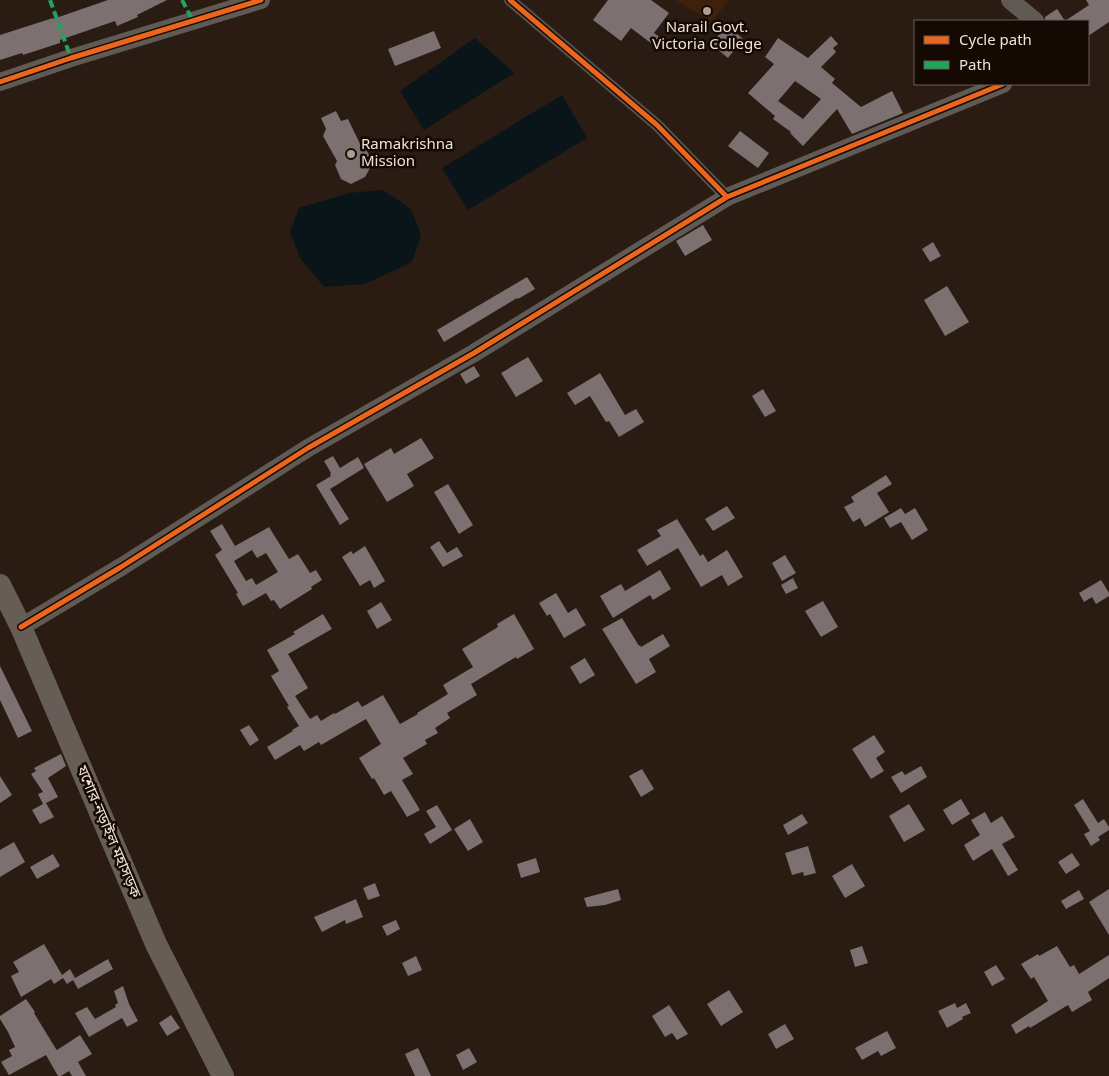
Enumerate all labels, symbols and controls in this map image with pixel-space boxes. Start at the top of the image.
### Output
marker: Narail Govt. Victoria College [701,5,713,17]
place label: Narail Govt. Victoria College [652,18,762,55]
legend [914,20,1089,85]
text: Cycle path [959,31,1032,51]
text: Path [959,56,991,76]
place label: Ramakrishna Mission [361,135,453,172]
marker: Ramakrishna Mission [345,148,357,160]
street label: যশোর-নড়াইল মহাসড়ক [71,762,145,902]

